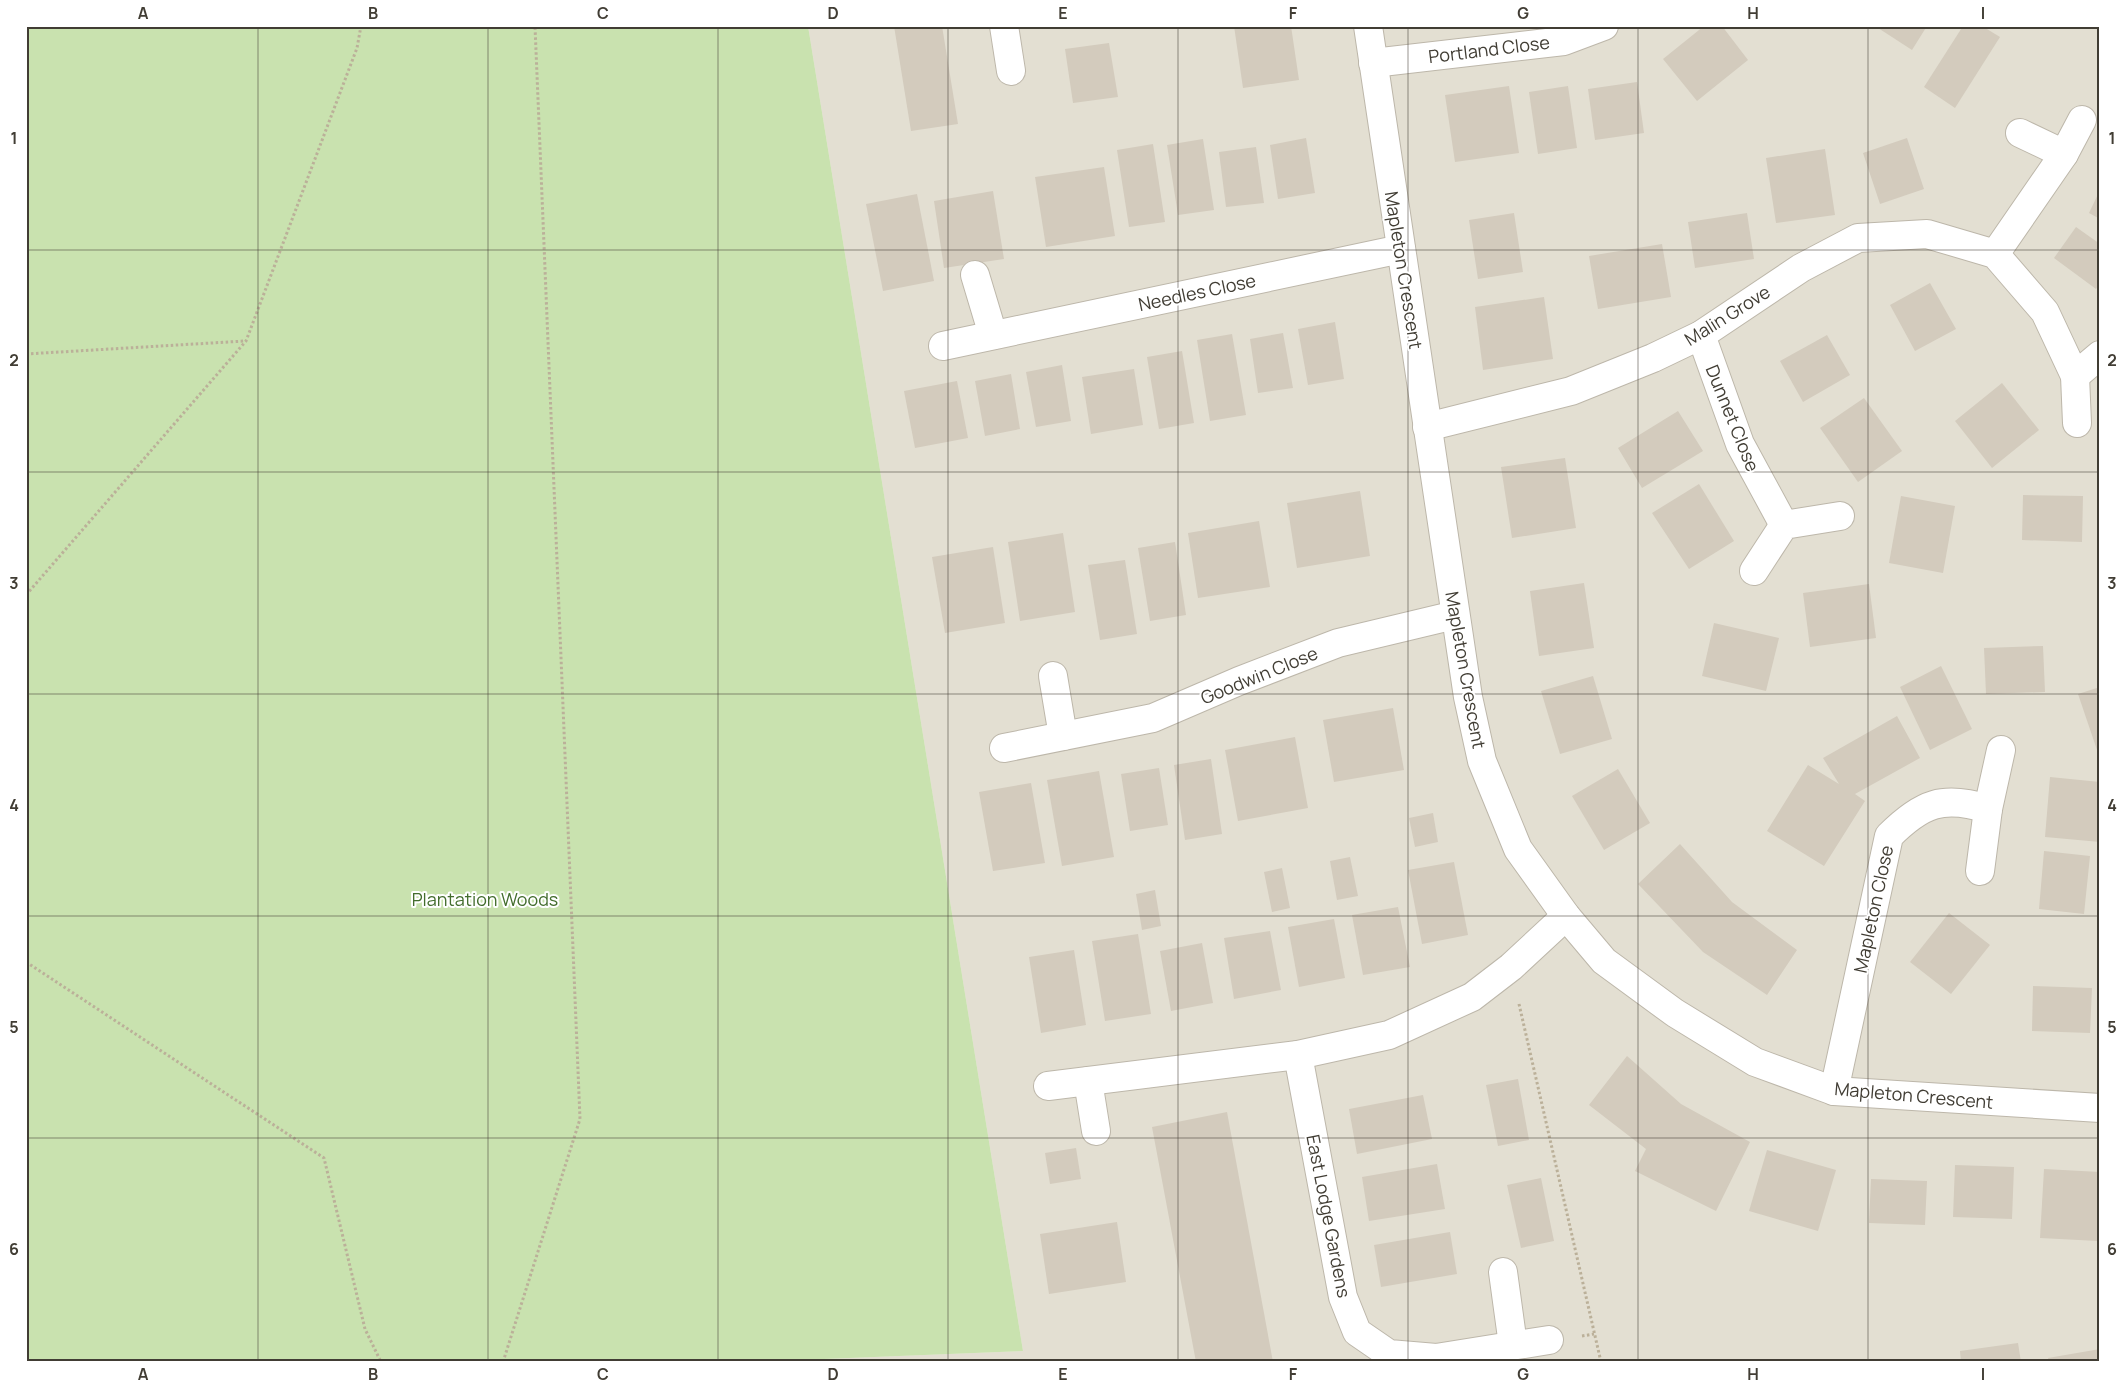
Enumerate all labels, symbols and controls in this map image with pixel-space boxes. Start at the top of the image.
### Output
text: A [138,2,149,24]
text: B [368,2,378,24]
text: C [597,2,609,24]
text: D [827,2,839,24]
text: E [1058,2,1068,24]
text: F [1289,2,1298,24]
text: G [1517,2,1529,24]
text: H [1747,2,1759,24]
text: I [1981,2,1985,24]
street label: Portland Close [1427,30,1551,68]
text: 1 [10,127,18,149]
text: 1 [2108,127,2116,149]
street label: Mapleton Crescent [1380,189,1428,351]
street label: Needles Close [1136,268,1258,316]
street label: Malin Grove [1680,279,1774,351]
text: 2 [9,349,19,371]
text: 2 [2107,349,2117,371]
street label: Dunnet Close [1701,361,1765,475]
text: 3 [9,572,19,594]
text: 3 [2107,572,2117,594]
street label: Mapleton Crescent [1440,589,1492,751]
street label: Goodwin Close [1197,641,1321,709]
text: 4 [9,794,19,816]
text: 4 [2107,794,2117,816]
street label: Mapleton Close [1848,843,1898,975]
park label: Plantation Woods [412,887,558,911]
text: 5 [9,1016,19,1038]
text: 5 [2107,1016,2117,1038]
street label: Mapleton Crescent [1834,1076,1994,1114]
street label: East Lodge Gardens [1301,1132,1357,1300]
text: 6 [9,1238,19,1260]
text: 6 [2107,1238,2117,1260]
text: A [138,1363,149,1385]
text: B [368,1363,378,1385]
text: C [597,1363,609,1385]
text: D [827,1363,839,1385]
text: E [1058,1363,1068,1385]
text: F [1289,1363,1298,1385]
text: G [1517,1363,1529,1385]
text: H [1747,1363,1759,1385]
text: I [1981,1363,1985,1385]

